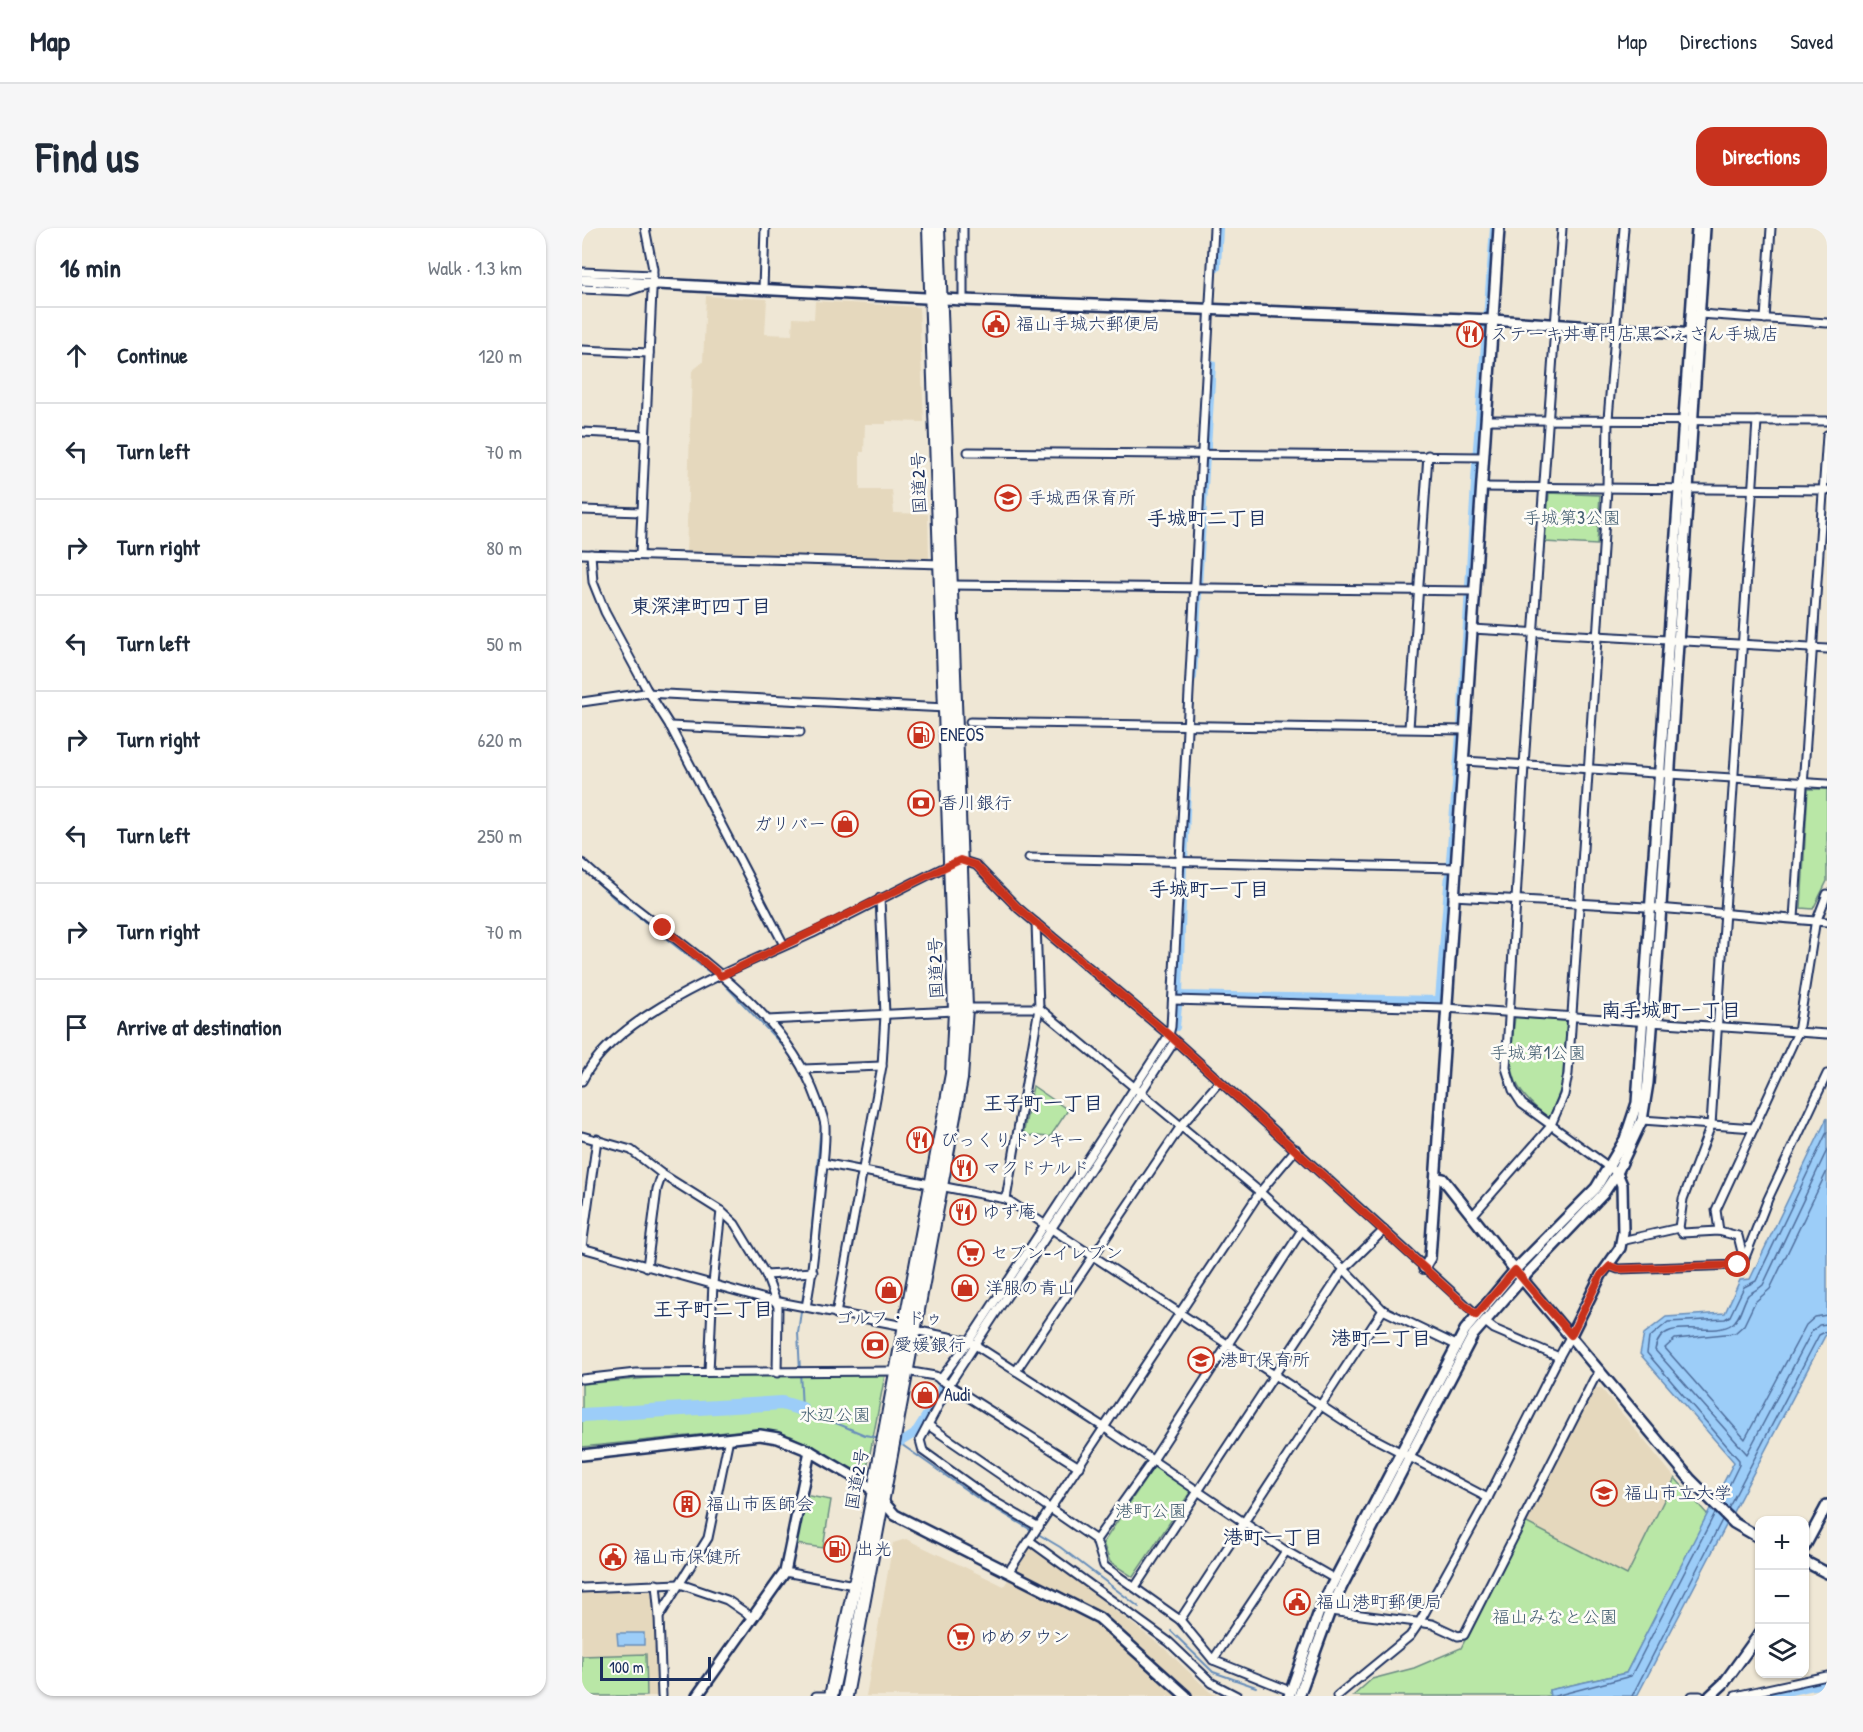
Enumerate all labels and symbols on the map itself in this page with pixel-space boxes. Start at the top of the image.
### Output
public building icon: 福山手城六郵便局 [981,309,1011,339]
place label: 福山手城六郵便局 [1016,311,1160,336]
restaurant icon: ステーキ丼専門店黒べぇさん手城店 [1455,319,1485,349]
place label: ステーキ丼専門店黒べぇさん手城店 [1490,321,1779,346]
street label: 国道2号 [905,451,932,515]
school or university icon: 手城西保育所 [993,483,1023,513]
place label: 手城西保育所 [1028,485,1136,510]
district label: 手城町二丁目 [1147,504,1267,531]
park label: 手城第3公園 [1523,505,1621,530]
district label: 東深津町四丁目 [631,592,771,619]
fuel station icon: ENEOS [906,720,936,750]
place label: ENEOS [940,722,984,747]
bank icon: 香川銀行 [906,788,936,818]
place label: 香川銀行 [940,790,1012,815]
shop icon: ガリバー [830,809,860,839]
place label: ガリバー [754,811,826,836]
district label: 手城町一丁目 [1149,875,1269,902]
route end [649,914,675,940]
street label: 国道2号 [922,936,949,1000]
district label: 南手城町一丁目 [1601,996,1741,1023]
park label: 手城第1公園 [1490,1040,1586,1065]
district label: 王子町一丁目 [983,1089,1103,1116]
restaurant icon: びっくりドンキー [905,1125,935,1155]
place label: びっくりドンキー [940,1127,1084,1152]
restaurant icon: マクドナルド [949,1153,979,1183]
place label: マクドナルド [983,1155,1090,1180]
restaurant icon: ゆず庵 [948,1197,978,1227]
place label: ゆず庵 [982,1199,1036,1224]
supermarket icon: セブン-イレブン [956,1238,986,1268]
place label: セブン-イレブン [990,1240,1123,1265]
route start [1724,1251,1750,1277]
shop icon: 洋服の青山 [950,1273,980,1303]
shop icon: ゴルフ・ドゥ [874,1275,904,1305]
place label: 洋服の青山 [985,1275,1075,1300]
district label: 王子町二丁目 [653,1295,773,1322]
place label: ゴルフ・ドゥ [835,1305,943,1330]
district label: 港町二丁目 [1331,1324,1431,1351]
bank icon: 愛媛銀行 [860,1330,890,1360]
place label: 愛媛銀行 [894,1332,966,1357]
school or university icon: 港町保育所 [1186,1345,1216,1375]
place label: 港町保育所 [1220,1347,1310,1372]
shop icon: Audi [910,1380,940,1410]
place label: Audi [944,1382,971,1407]
park label: 水辺公園 [799,1402,871,1427]
street label: 国道2号 [839,1446,874,1512]
school or university icon: 福山市立大学 [1589,1478,1619,1508]
place label: 福山市立大学 [1624,1480,1732,1505]
building icon: 福山市医師会 [672,1489,702,1519]
place label: 福山市医師会 [706,1491,814,1516]
park label: 港町公園 [1115,1498,1187,1523]
district label: 港町一丁目 [1223,1523,1323,1550]
fuel station icon: 出光 [822,1534,852,1564]
place label: 出光 [856,1536,892,1561]
public building icon: 福山市保健所 [598,1542,628,1572]
place label: 福山市保健所 [633,1544,741,1569]
public building icon: 福山港町郵便局 [1282,1587,1312,1617]
place label: 福山港町郵便局 [1316,1589,1442,1614]
park label: 福山みなと公園 [1492,1604,1618,1629]
supermarket icon: ゆめタウン [946,1622,976,1652]
place label: ゆめタウン [980,1624,1070,1649]
scale bar [600,1654,711,1682]

